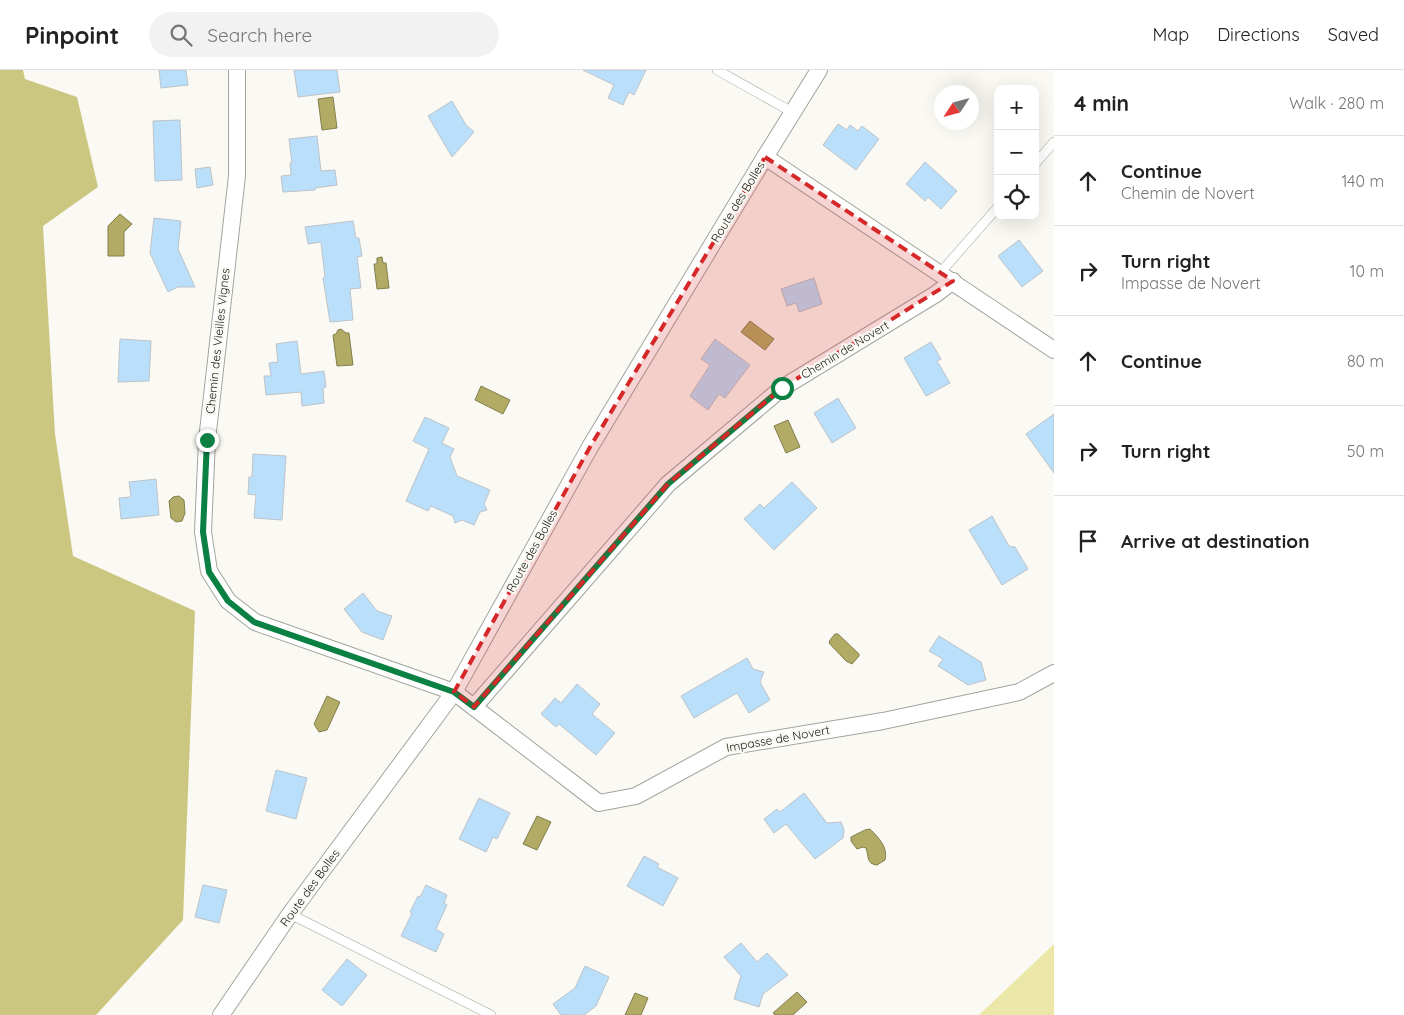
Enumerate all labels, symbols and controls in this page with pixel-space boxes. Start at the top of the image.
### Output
search box [149,12,499,57]
text: Pinpoint [25,20,119,50]
icon: search [167,21,195,49]
text: Search here [207,23,312,47]
text: Map [1152,23,1189,46]
text: Directions [1217,23,1300,46]
text: Saved [1328,23,1379,46]
north arrow [934,85,979,130]
map controls [994,85,1039,220]
button: + [994,85,1039,130]
text: 4 min [1074,90,1129,116]
text: Walk · 280 m [1289,93,1384,113]
button: − [994,130,1039,175]
street label: Route des Bolles [707,158,768,245]
text: Continue [1121,159,1202,183]
icon: ahead [1074,167,1102,195]
text: 140 m [1341,171,1384,191]
button: locate [994,175,1039,220]
text: Chemin de Novert [1121,183,1255,203]
text: Turn right [1121,249,1210,273]
icon: right [1074,257,1102,285]
text: 10 m [1350,261,1384,281]
street label: Chemin des Vieilles Vignes [202,267,233,415]
text: Impasse de Novert [1121,273,1261,293]
street label: Chemin de Novert [798,317,892,382]
icon: ahead [1074,347,1102,375]
text: Continue [1121,349,1202,373]
text: 80 m [1347,351,1384,371]
route start [771,377,794,400]
route end [196,429,219,452]
icon: right [1074,437,1102,465]
text: Turn right [1121,439,1210,463]
text: 50 m [1347,441,1384,461]
street label: Route des Bolles [503,507,561,595]
icon: arrive [1074,527,1102,555]
text: Arrive at destination [1121,529,1310,553]
street label: Impasse de Novert [725,722,831,755]
street label: Route des Bolles [277,846,343,929]

